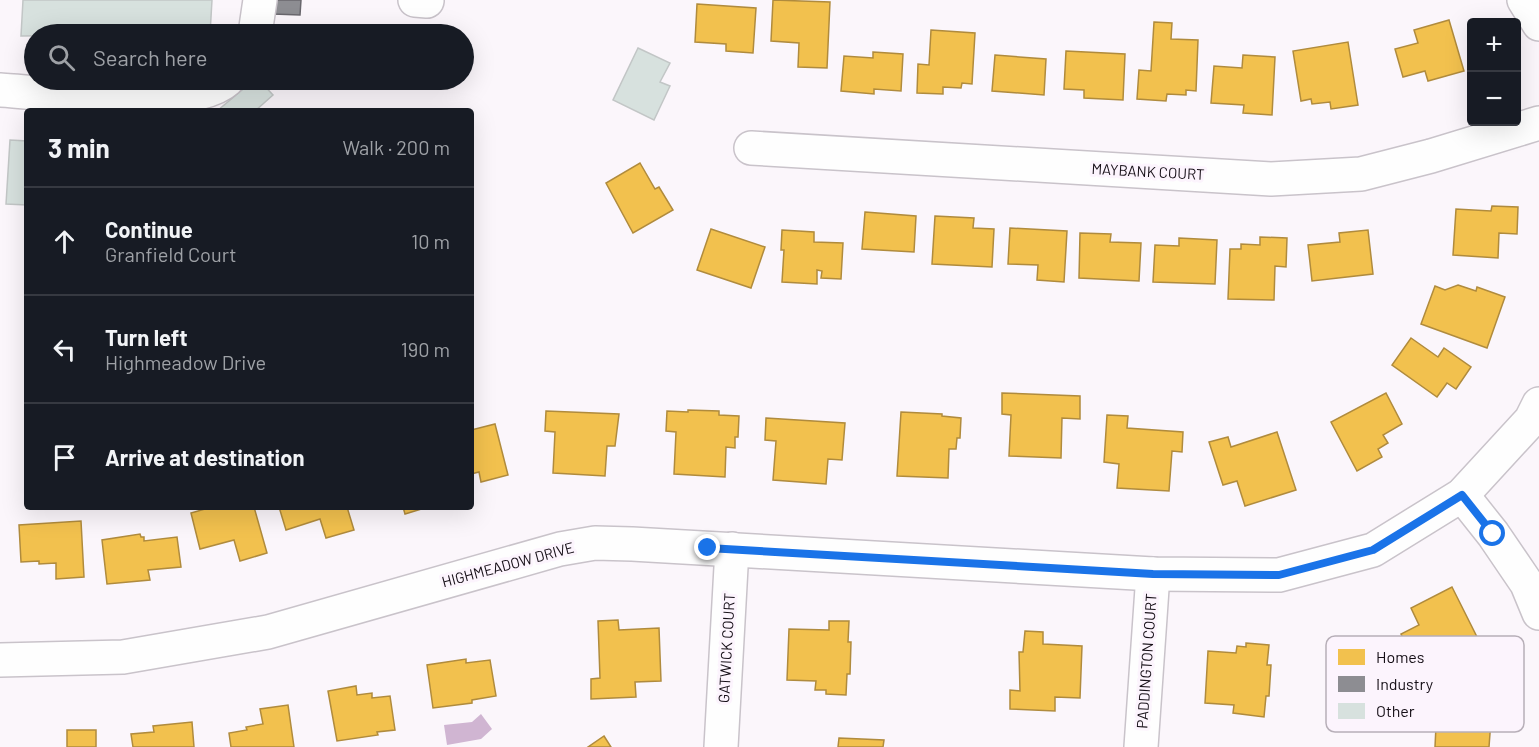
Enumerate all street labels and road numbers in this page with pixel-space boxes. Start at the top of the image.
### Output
street label: MAYBANK COURT [1091,159,1205,183]
street label: HIGHMEADOW DRIVE [440,538,576,590]
street label: GATWICK COURT [714,593,738,703]
street label: PADDINGTON COURT [1132,593,1160,729]

